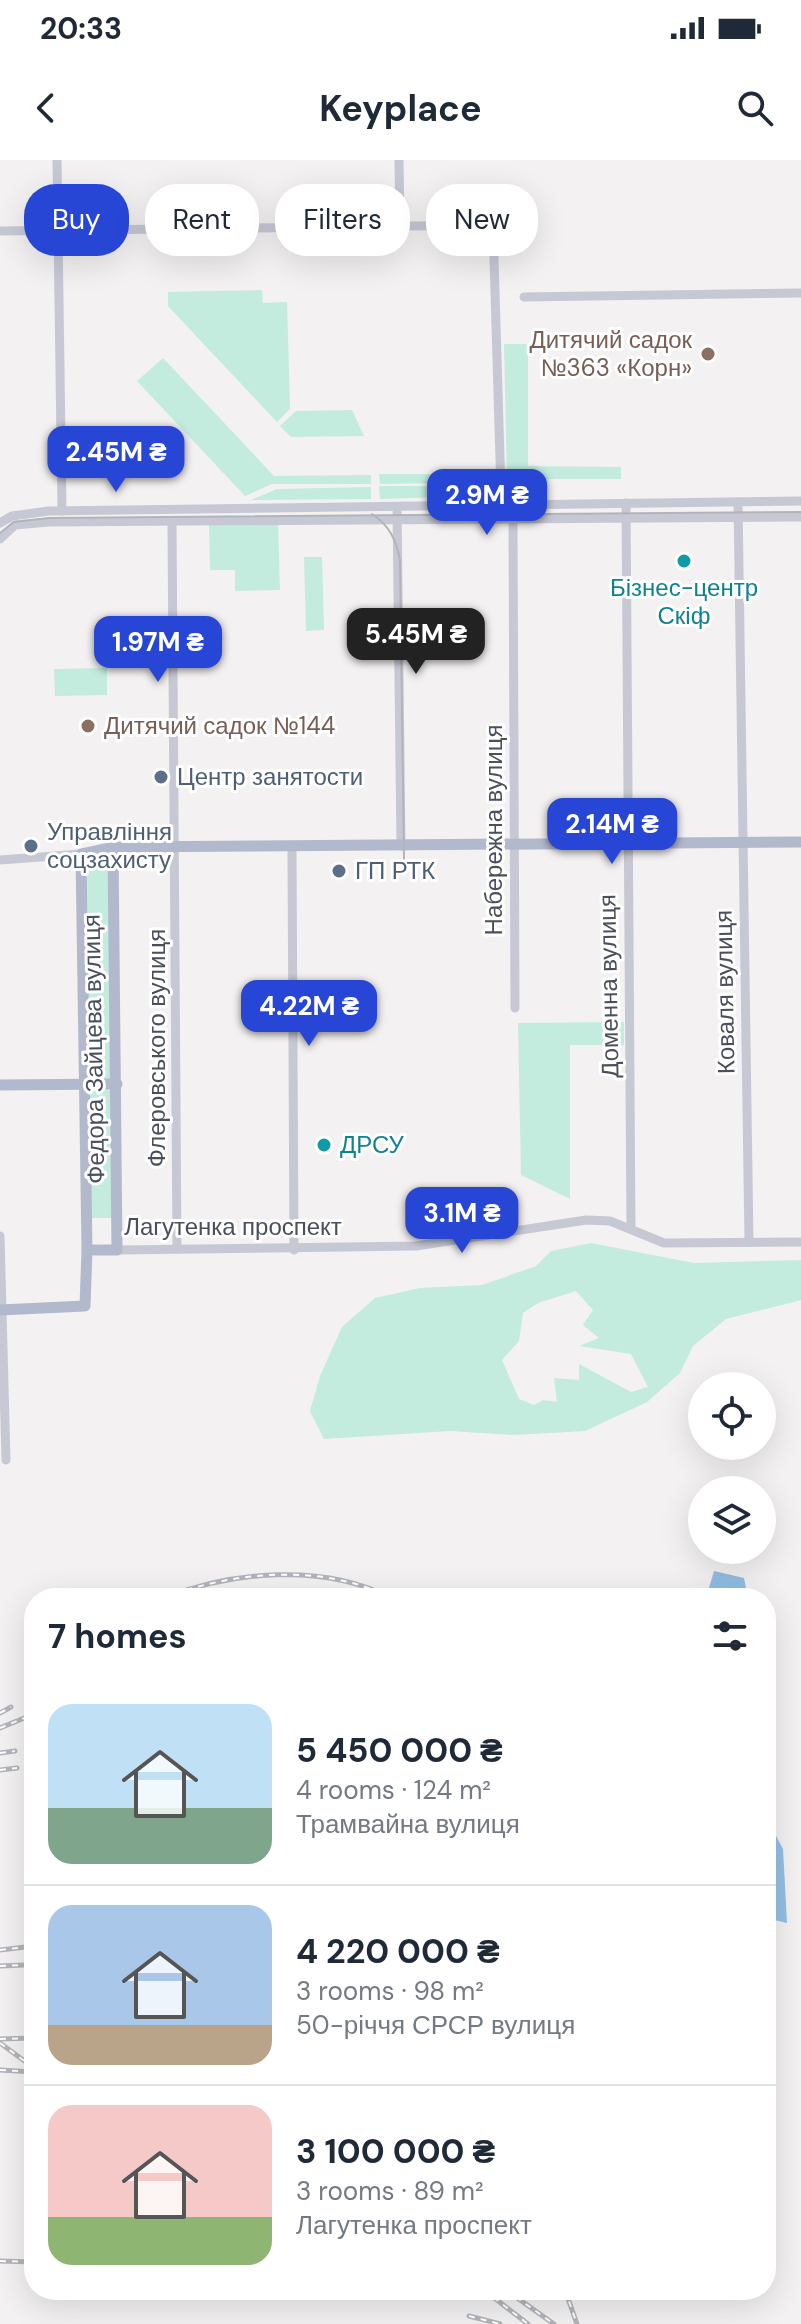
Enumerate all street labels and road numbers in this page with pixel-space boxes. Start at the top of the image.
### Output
street label: Набережна вулиця [478,725,509,935]
street label: Доменна вулиця [591,894,626,1078]
street label: Коваля вулиця [708,910,741,1074]
street label: Федора Зайцева вулиця [76,914,111,1184]
street label: Флеровського вулиця [141,929,172,1167]
street label: Лагутенка проспект [124,1211,342,1242]

